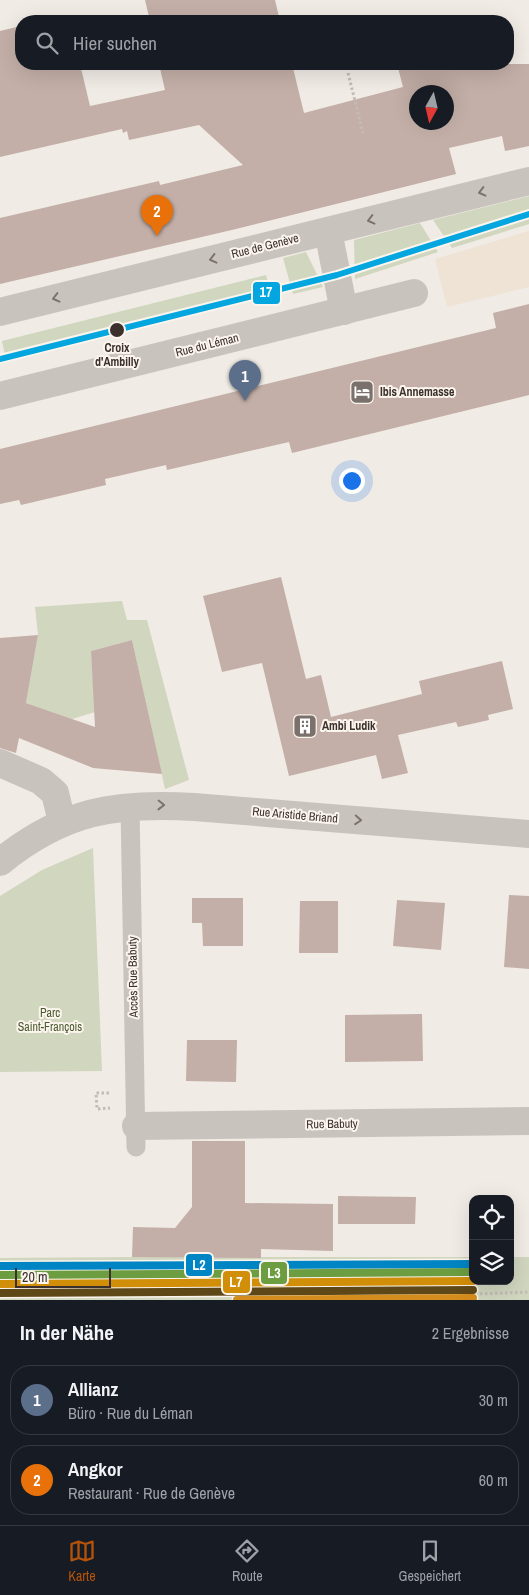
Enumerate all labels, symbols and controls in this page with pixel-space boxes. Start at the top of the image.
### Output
search box [15,15,514,70]
icon: search [33,29,61,57]
text: Hier suchen [73,30,157,56]
north arrow [409,85,454,130]
one-way arrow [477,186,486,197]
pin: 2 [141,195,173,236]
one-way arrow [367,214,376,225]
street label: Rue de Genève [230,230,300,262]
one-way arrow [209,253,218,264]
line badge: 17 [252,281,281,305]
text: 17 [260,283,273,301]
one-way arrow [51,292,60,303]
marker: Croix d'Ambilly [108,321,126,339]
street label: Rue du Léman [174,329,240,361]
place label: Croix d'Ambilly [95,340,139,370]
pin: 1 [229,360,261,401]
hotel icon: Ibis Annemasse [349,379,375,405]
place label: Ibis Annemasse [380,384,455,400]
your location [339,468,365,494]
building icon: Ambi Ludik [292,713,318,739]
place label: Ambi Ludik [322,718,376,734]
one-way arrow [158,800,166,810]
street label: Rue Aristide Briand [252,803,338,827]
one-way arrow [355,815,363,826]
street label: Accès Rue Babuty [124,936,142,1019]
park label: Parc Saint-François [18,1005,82,1035]
street label: Rue Babuty [306,1116,358,1132]
map controls [469,1195,514,1285]
button: locate [469,1195,514,1240]
button: layers [469,1240,514,1285]
line badge: L2 [185,1253,213,1277]
text: L2 [192,1256,206,1274]
line badge: L3 [260,1261,288,1285]
text: L3 [267,1264,281,1282]
scale bar [15,1265,111,1288]
text: 20 m [22,1268,48,1286]
line badge: L7 [222,1270,251,1294]
text: L7 [229,1273,243,1291]
text: In der Nähe [20,1318,114,1347]
text: 2 Ergebnisse [432,1322,509,1344]
text: Allianz [68,1376,118,1402]
text: 1 [33,1389,41,1411]
text: 30 m [479,1389,508,1411]
text: Büro · Rue du Léman [68,1402,193,1424]
text: Angkor [68,1456,123,1482]
text: 2 [33,1469,41,1491]
text: 60 m [479,1469,508,1491]
text: Restaurant · Rue de Genève [68,1482,235,1504]
tab: Karte [68,1537,96,1585]
tab: Route [232,1537,263,1585]
tab: Gespeichert [398,1537,461,1585]

